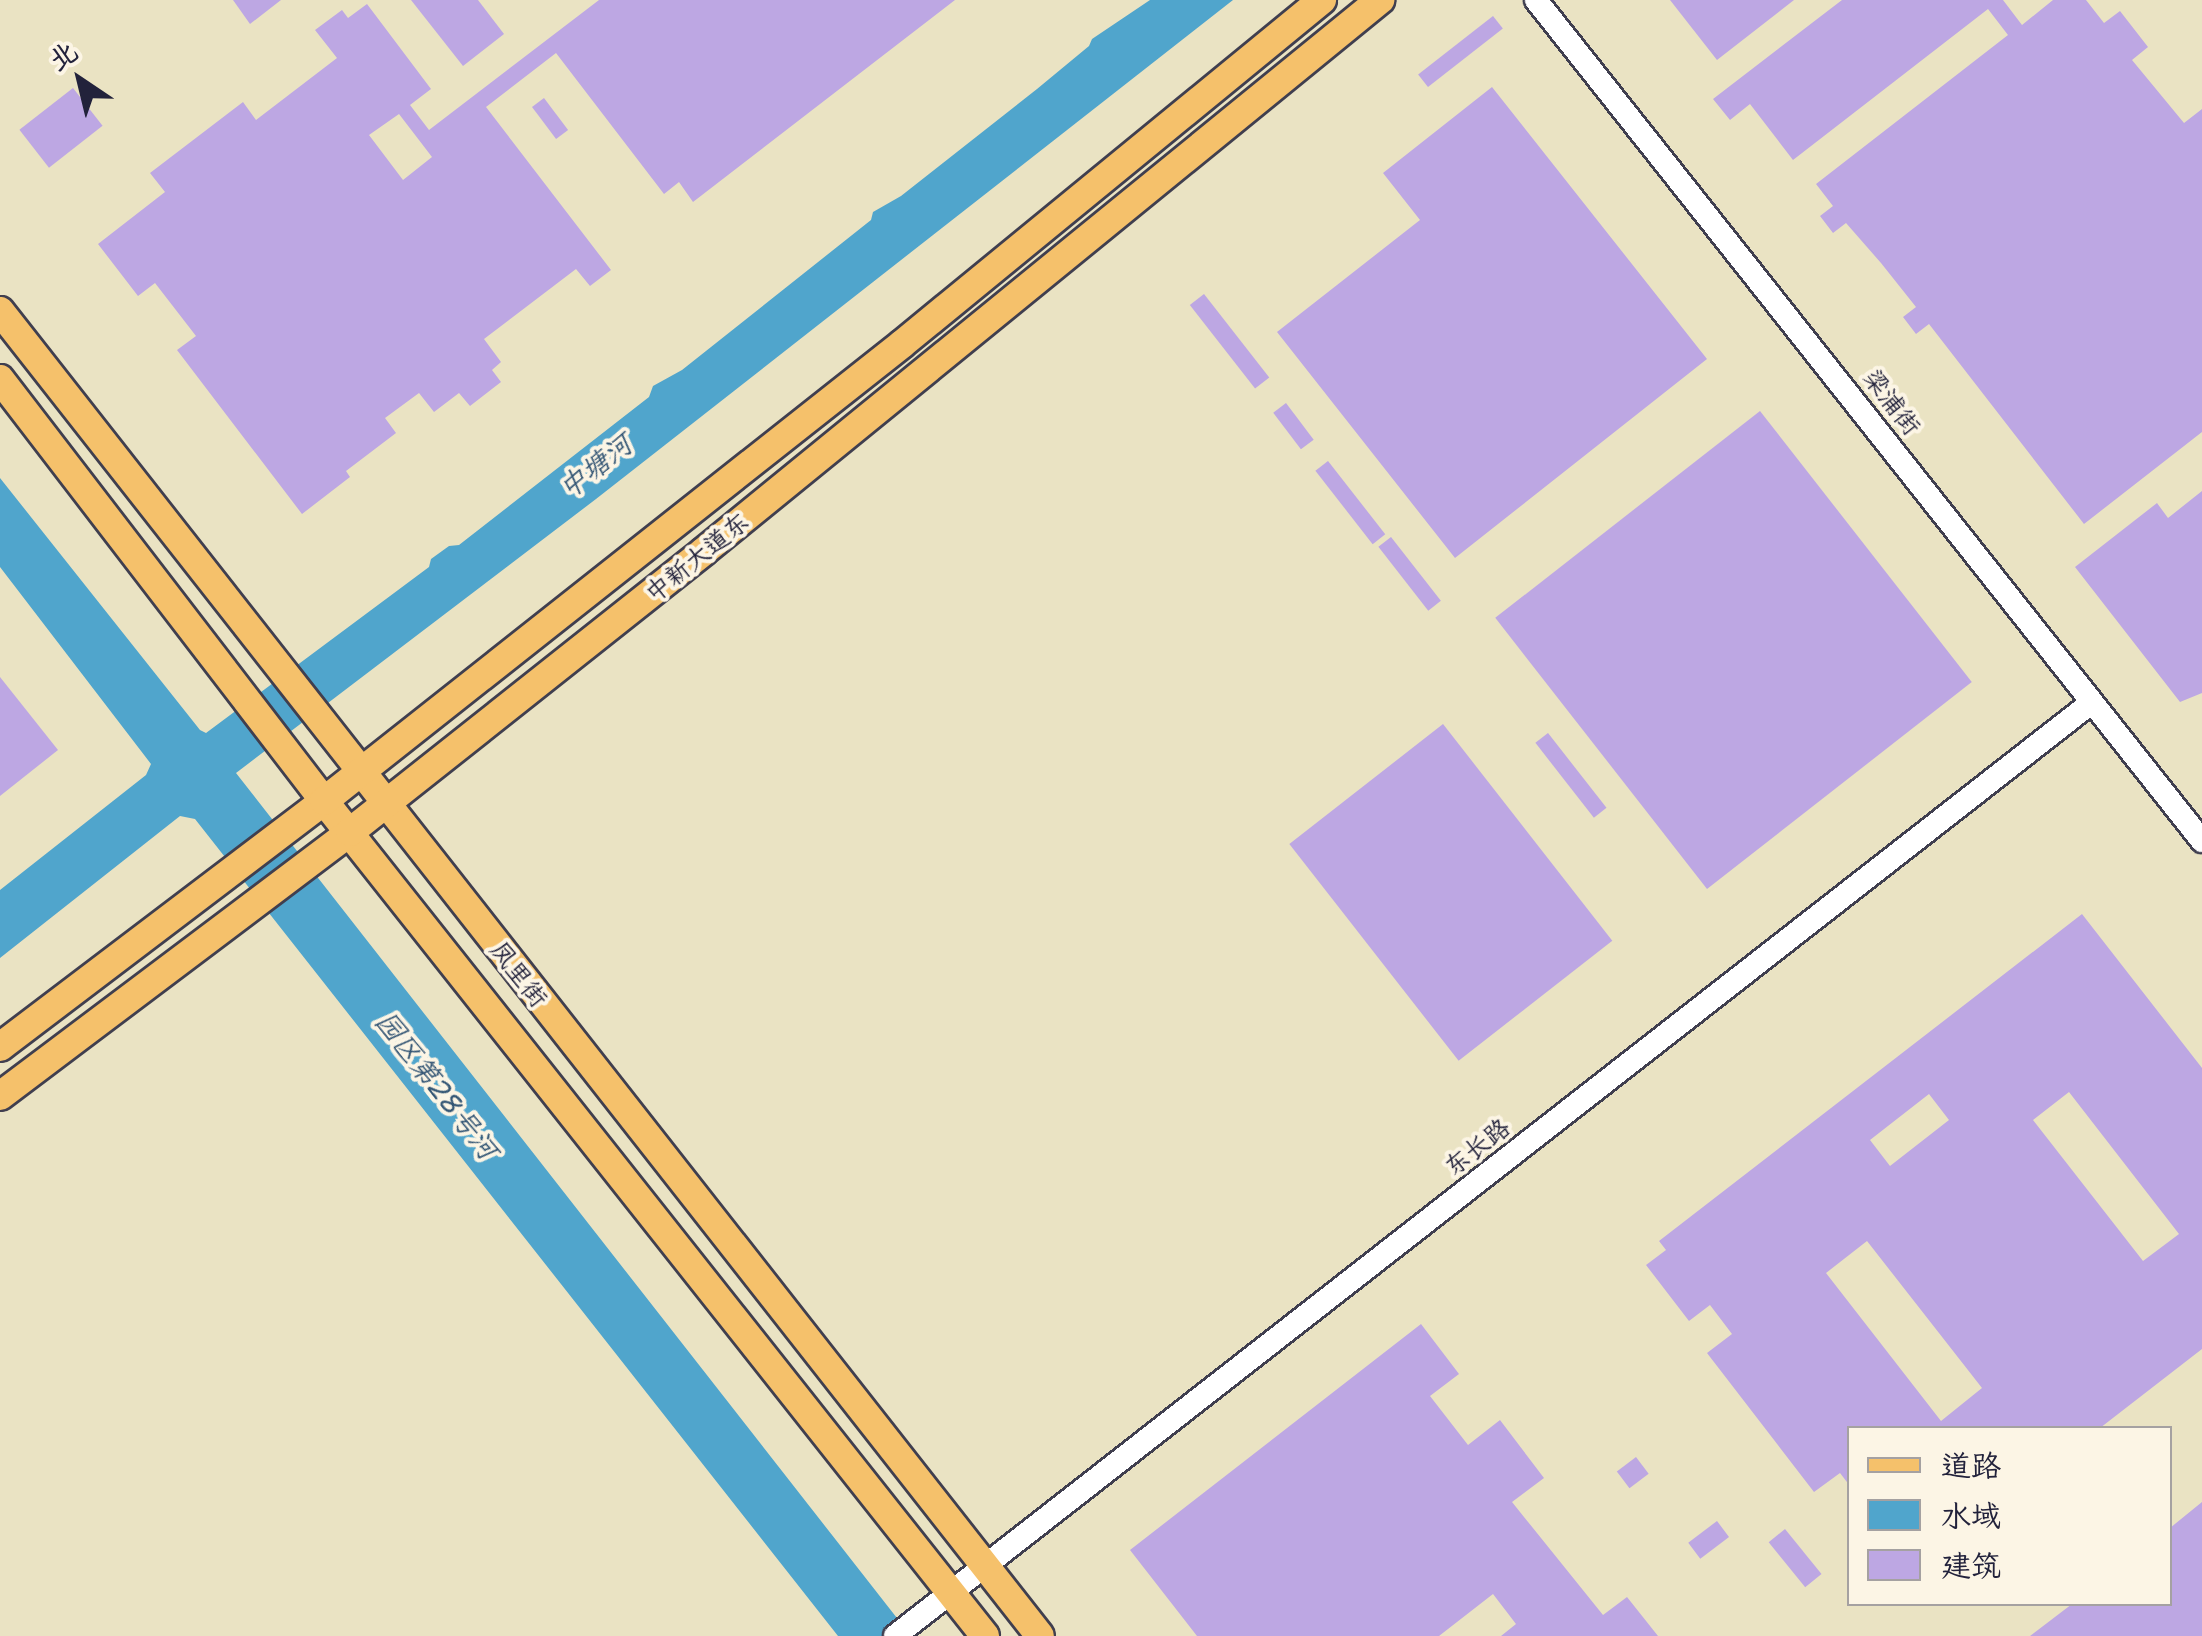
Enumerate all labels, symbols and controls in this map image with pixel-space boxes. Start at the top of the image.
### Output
north arrow [30,30,130,130]
text: 北 [40,32,85,79]
street label: 梁浦街 [1857,363,1927,441]
water label: 中塘河 [552,427,638,505]
street label: 中新大道东 [639,506,755,608]
street label: 凤里街 [484,935,554,1013]
water label: 园区第28号河 [369,1004,505,1166]
street label: 东长路 [1438,1112,1516,1182]
legend [1847,1426,2172,1606]
text: 道路 [1941,1445,2001,1486]
text: 水域 [1941,1495,2001,1536]
text: 建筑 [1941,1545,2001,1586]

